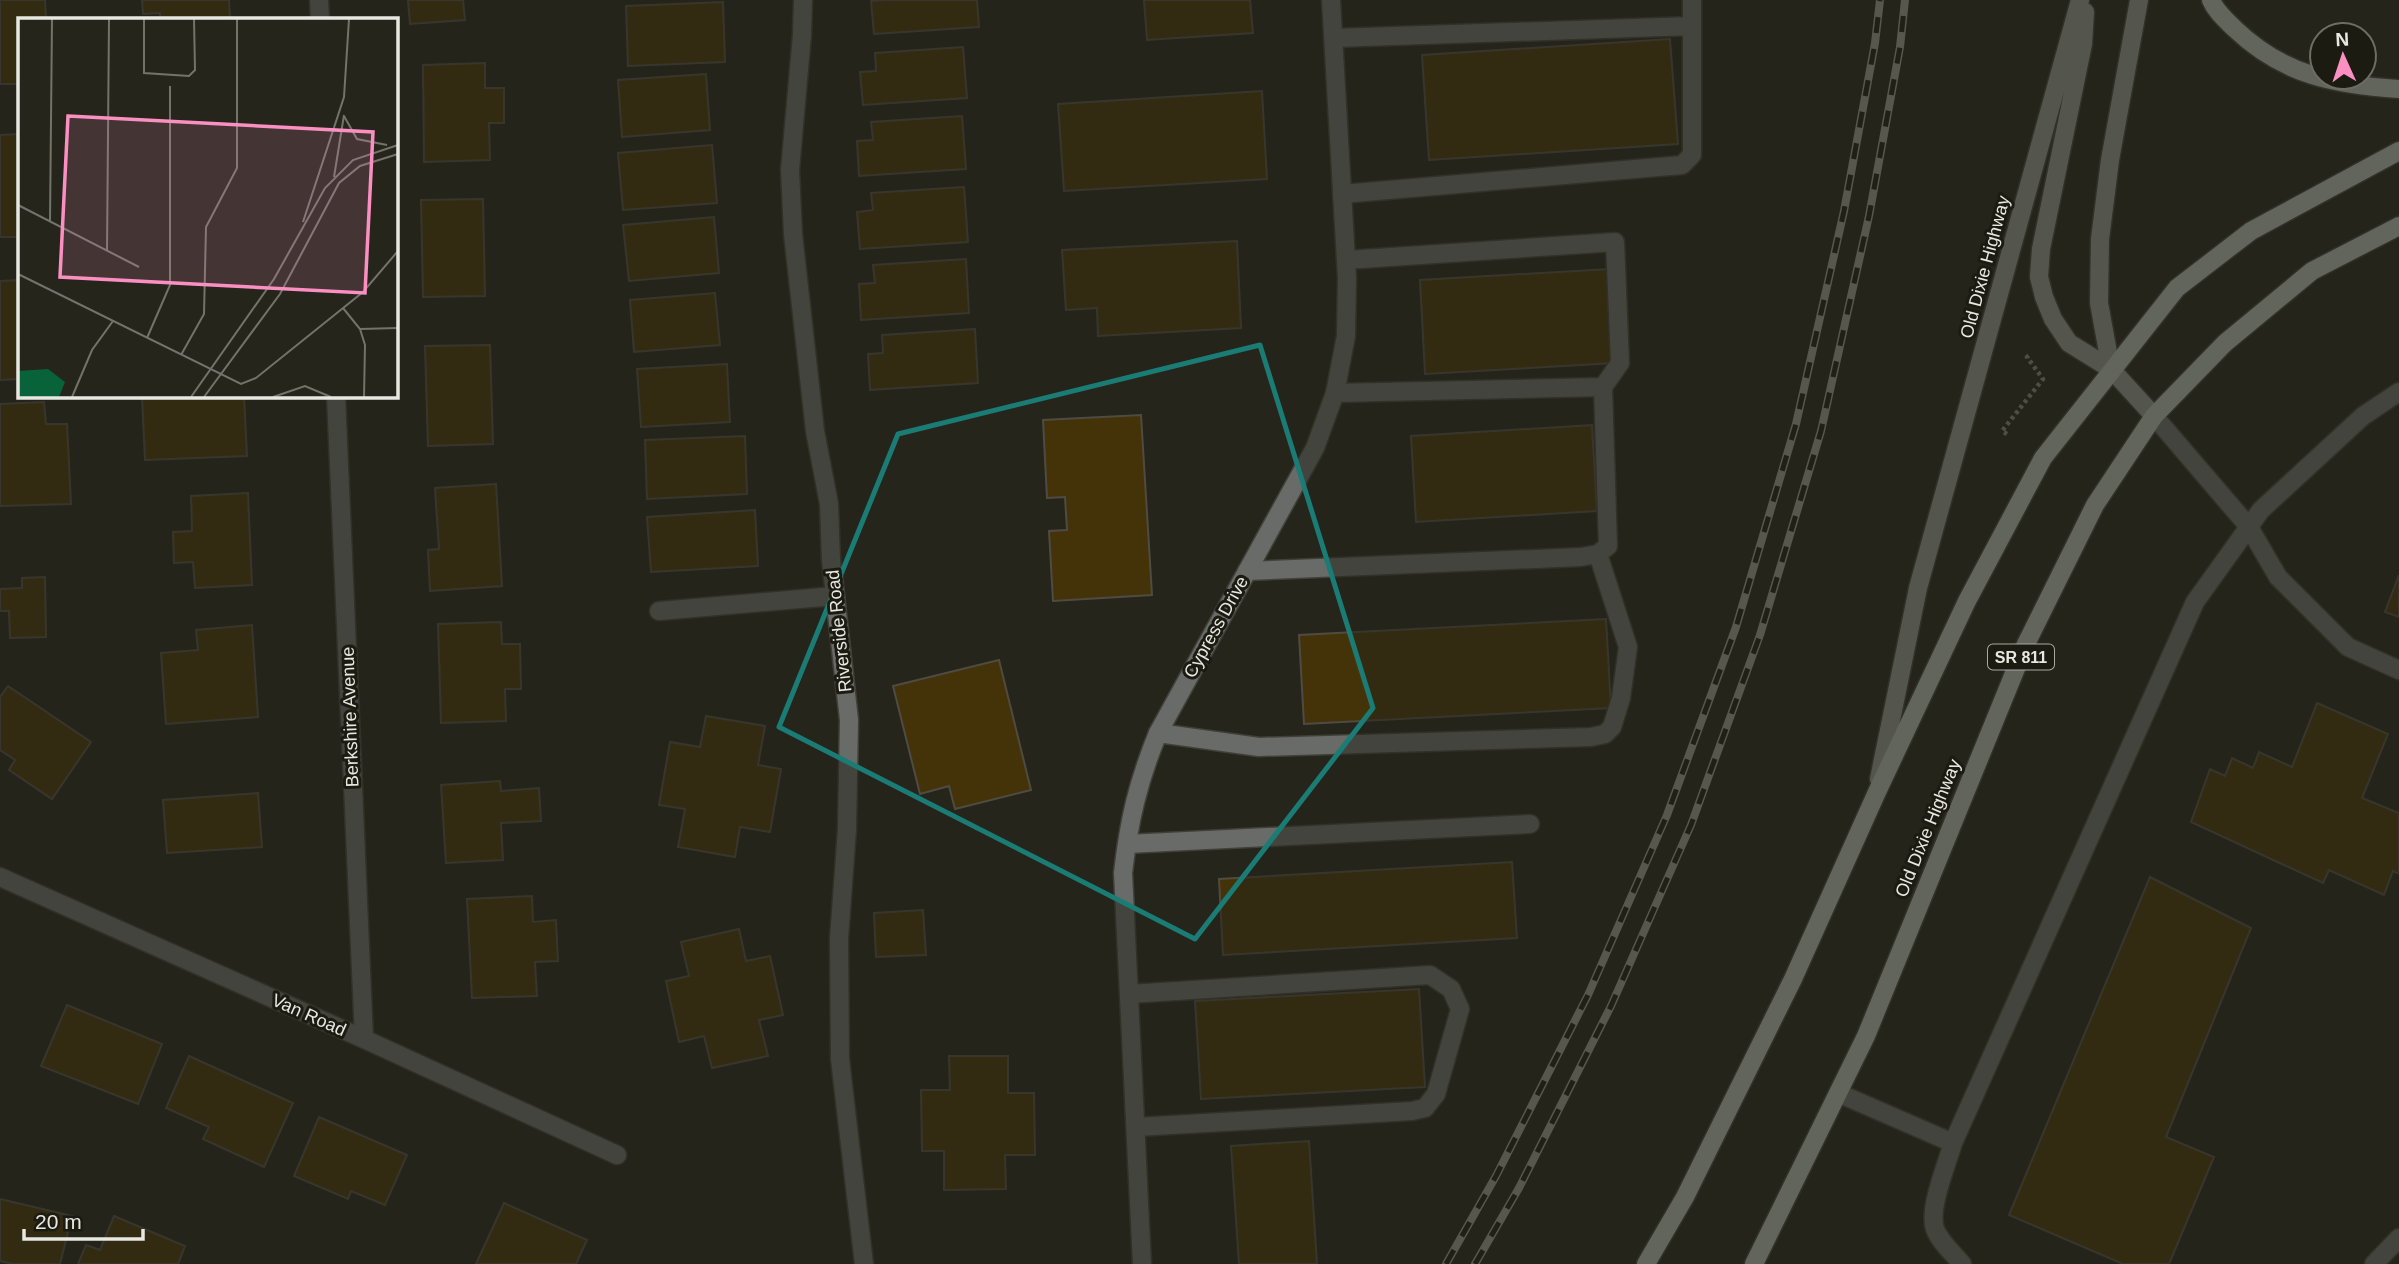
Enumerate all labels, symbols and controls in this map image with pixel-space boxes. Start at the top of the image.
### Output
inset map [18,18,397,397]
north arrow [2308,21,2378,91]
text: N [2335,29,2350,50]
street label: Old Dixie Highway [1956,193,2014,341]
street label: Riverside Road [823,569,855,693]
street label: Cypress Drive [1180,573,1252,681]
road number: SR 811 [1988,644,2054,670]
street label: Berkshire Avenue [338,646,362,788]
street label: Old Dixie Highway [1891,756,1965,900]
street label: Van Road [269,990,349,1040]
scale bar [24,1198,144,1242]
text: 20 m [35,1210,82,1233]

